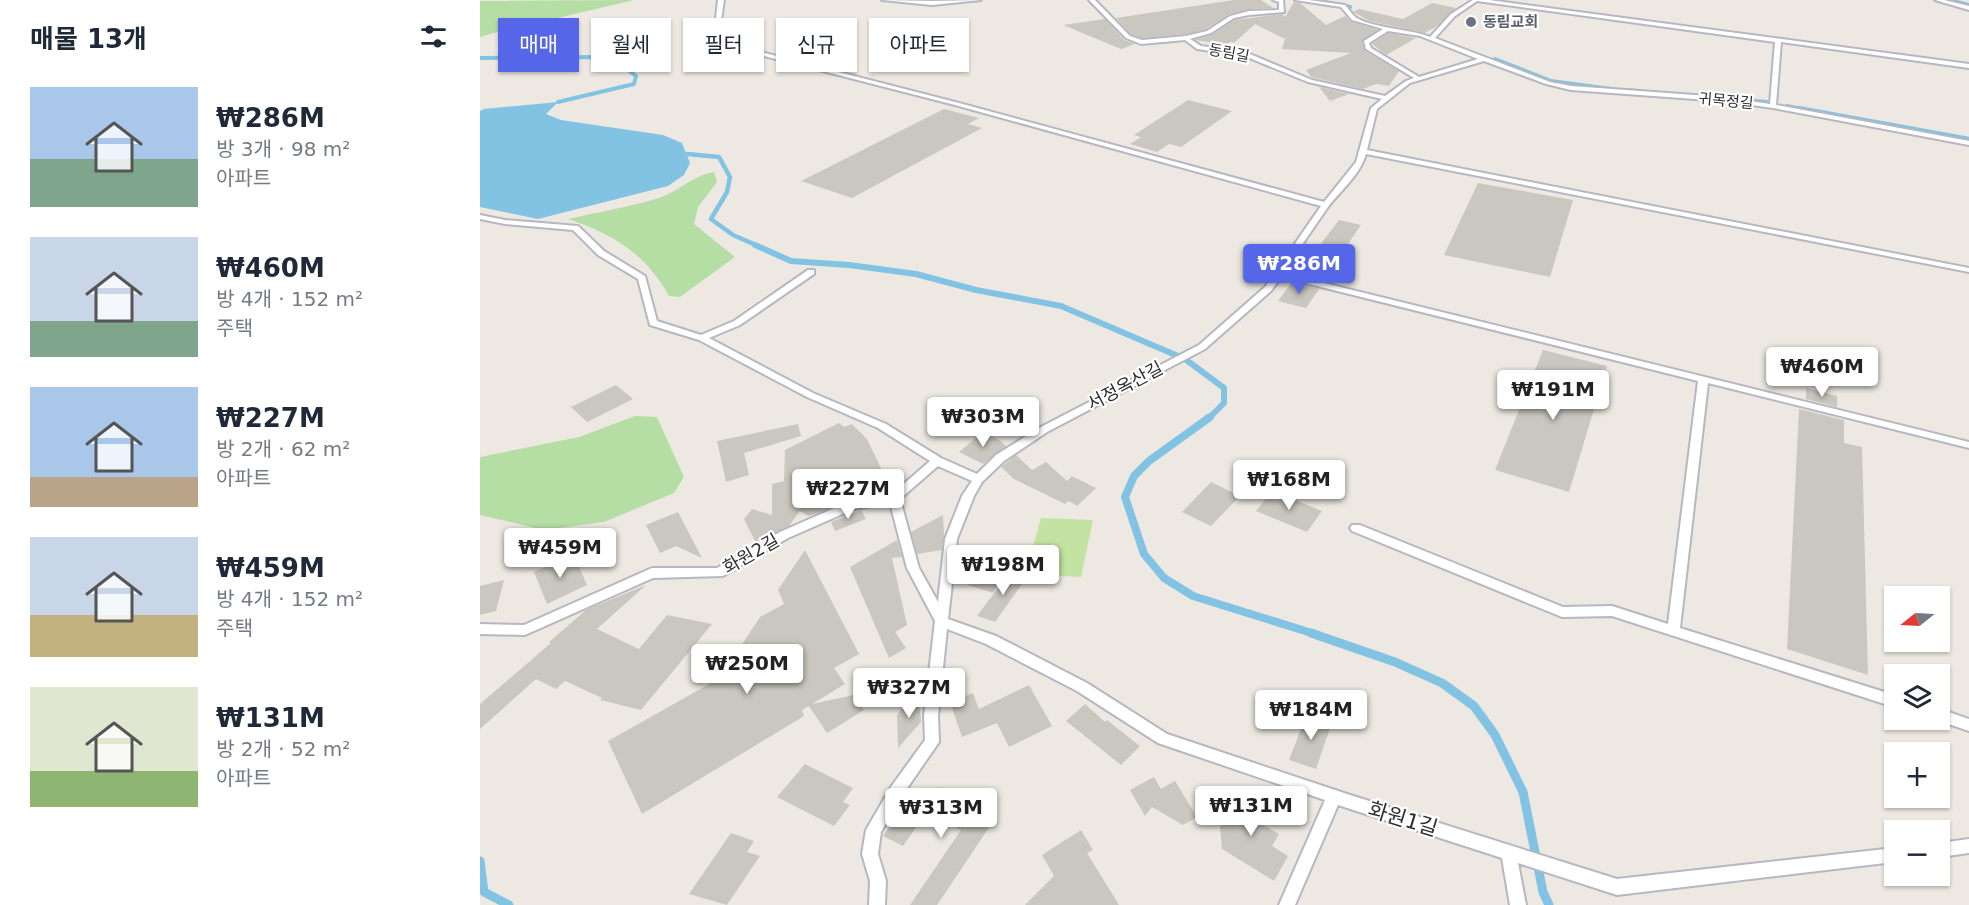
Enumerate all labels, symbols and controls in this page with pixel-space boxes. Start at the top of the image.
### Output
place label: 동림교회 [1483,13,1538,31]
marker: 동림교회 [1464,15,1478,29]
chip: 매매 [498,18,579,72]
chip: 월세 [591,18,671,72]
chip: 필터 [683,18,764,72]
chip: 신규 [776,18,857,72]
chip: 아파트 [869,18,969,72]
icon: filters [417,20,450,53]
text: 매물 13개 [30,24,147,54]
street label: 동림길 [1207,40,1251,66]
street label: 귀목정길 [1698,90,1754,112]
text: ₩286M [216,103,325,133]
icon: home [78,111,150,183]
text: 방 3개 · 98 m² [216,137,350,161]
text: 아파트 [216,166,271,190]
pin: ₩286M [1257,244,1341,295]
text: ₩286M [1257,251,1341,275]
text: ₩460M [216,253,325,283]
icon: home [78,261,150,333]
text: 방 4개 · 152 m² [216,287,363,311]
text: 주택 [216,316,253,340]
pin: ₩460M [1780,347,1864,398]
text: ₩460M [1780,354,1864,378]
street label: 서정옥산길 [1083,357,1166,414]
pin: ₩191M [1511,370,1595,421]
text: ₩191M [1511,377,1595,401]
pin: ₩303M [941,397,1025,448]
text: ₩227M [216,403,325,433]
text: ₩303M [941,404,1025,428]
icon: home [78,411,150,483]
text: 방 2개 · 62 m² [216,437,350,461]
pin: ₩168M [1247,460,1331,511]
text: 아파트 [216,466,271,490]
text: ₩168M [1247,467,1331,491]
pin: ₩227M [806,469,890,520]
text: ₩227M [806,476,890,500]
pin: ₩459M [518,528,602,579]
street label: 화원2길 [719,529,782,578]
text: ₩459M [518,535,602,559]
pin: ₩198M [961,545,1045,596]
text: ₩198M [961,552,1045,576]
text: ₩459M [216,553,325,583]
icon: home [78,561,150,633]
north arrow [1884,586,1950,652]
map controls [1884,586,1950,886]
text: 방 4개 · 152 m² [216,587,363,611]
text: 주택 [216,616,253,640]
pin: ₩250M [705,644,789,695]
text: ₩250M [705,651,789,675]
button: layers [1884,664,1950,730]
pin: ₩327M [867,668,951,719]
text: ₩327M [867,675,951,699]
pin: ₩184M [1269,690,1353,741]
text: ₩184M [1269,697,1353,721]
text: ₩131M [216,703,325,733]
icon: home [78,711,150,783]
text: 방 2개 · 52 m² [216,737,350,761]
button: + [1884,742,1950,808]
text: 아파트 [216,766,271,790]
pin: ₩131M [1209,786,1293,837]
pin: ₩313M [899,788,983,839]
text: ₩131M [1209,793,1293,817]
text: ₩313M [899,795,983,819]
street label: 화원1길 [1365,797,1441,841]
button: − [1884,820,1950,886]

